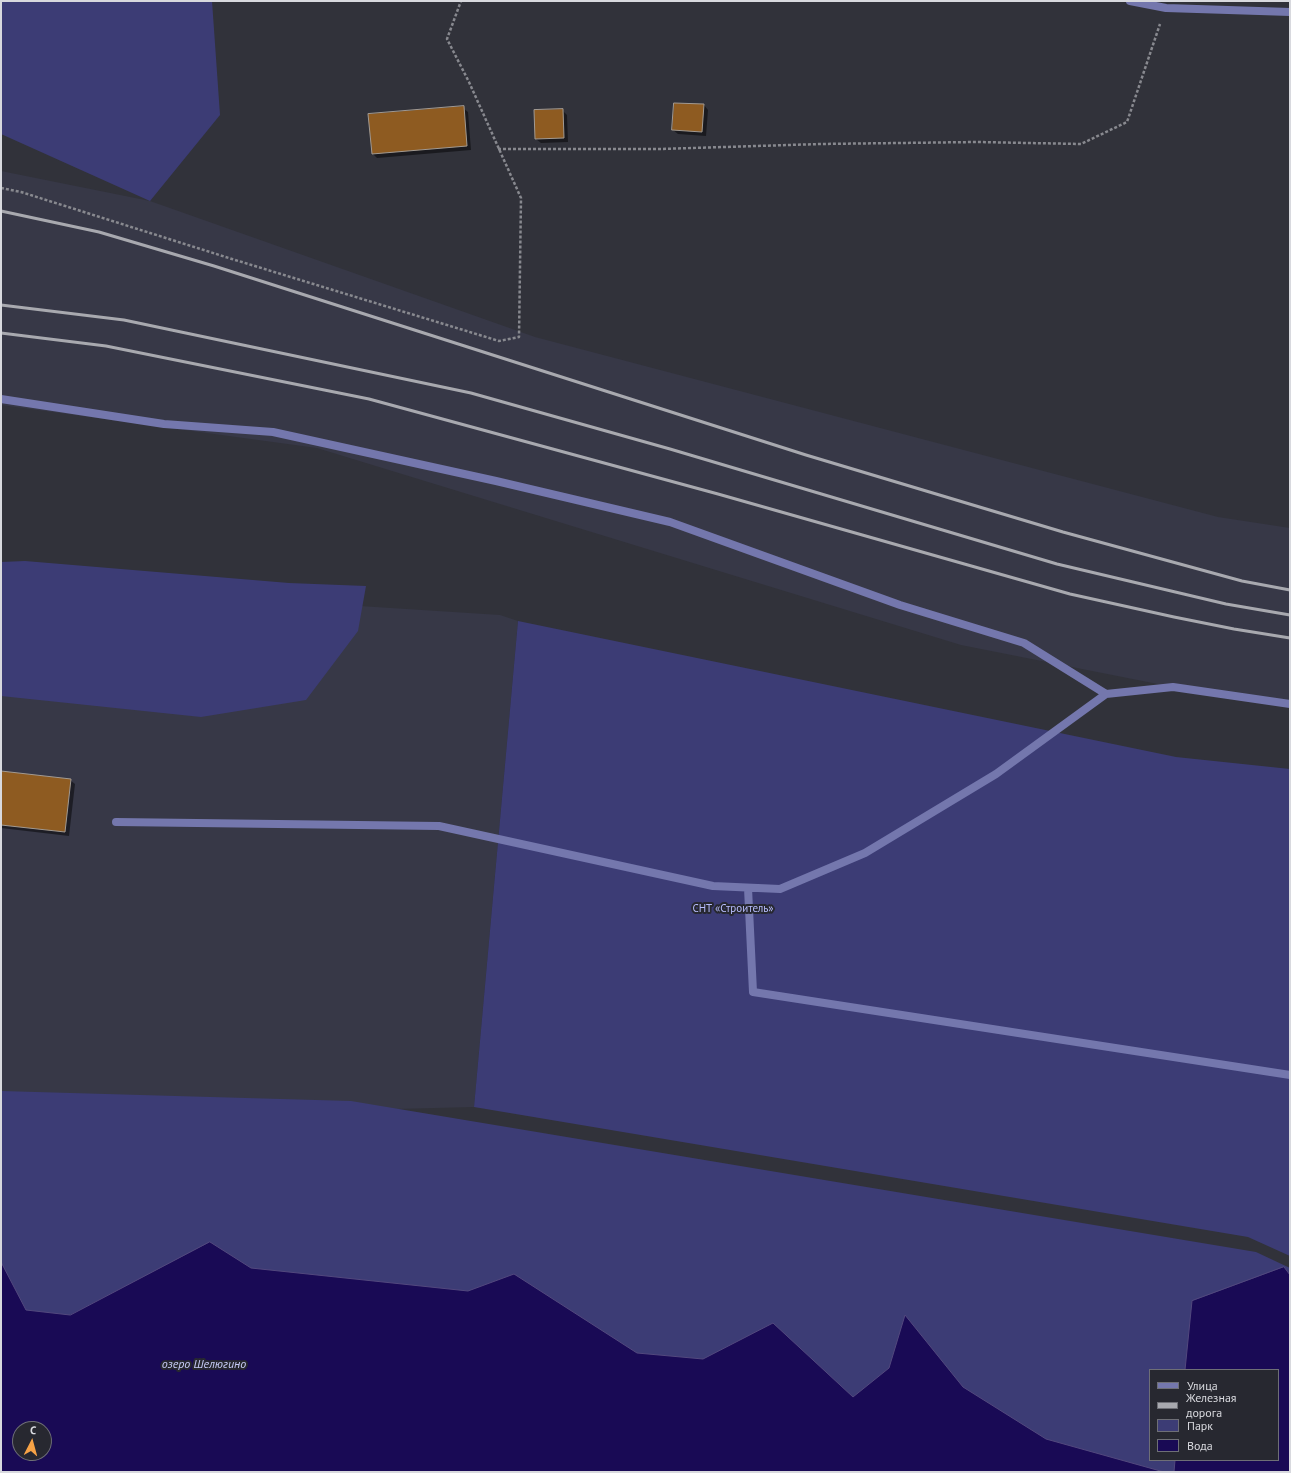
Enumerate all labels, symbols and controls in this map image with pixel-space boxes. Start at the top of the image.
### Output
park label: СНТ «Строитель» [692,902,774,916]
water label: озеро Шелюгино [162,1358,246,1372]
legend [1149,1369,1279,1461]
text: Улица [1187,1378,1218,1393]
text: Железная дорога [1186,1390,1237,1420]
text: Парк [1187,1418,1213,1433]
north arrow [12,1421,52,1461]
text: С [29,1423,37,1437]
text: Вода [1187,1438,1213,1453]

